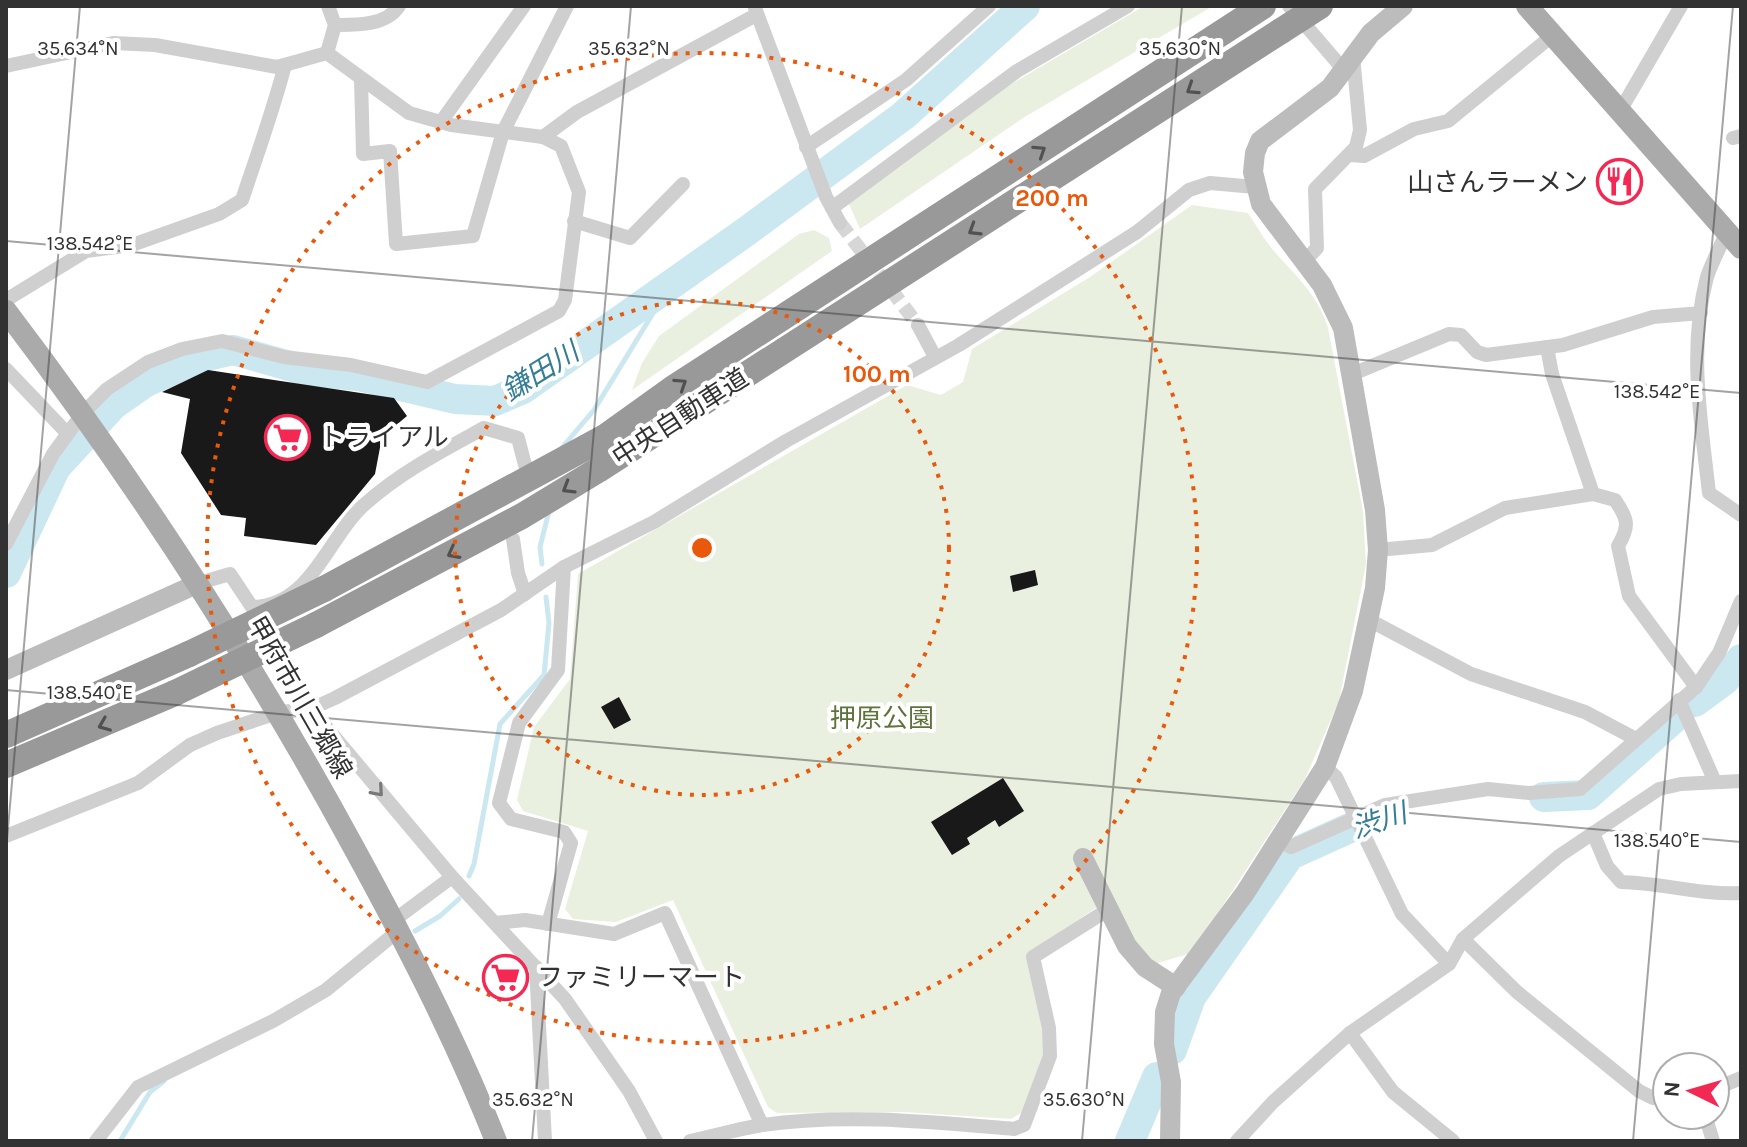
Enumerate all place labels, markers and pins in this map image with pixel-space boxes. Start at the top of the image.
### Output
restaurant icon: 山さんラーメン [1595,158,1643,206]
place label: 山さんラーメン [1407,167,1588,198]
supermarket icon: トライアル [264,413,312,461]
place label: トライアル [319,422,449,453]
centre of rings [688,534,716,562]
supermarket icon: ファミリーマート [482,953,530,1001]
place label: ファミリーマート [537,962,745,993]

